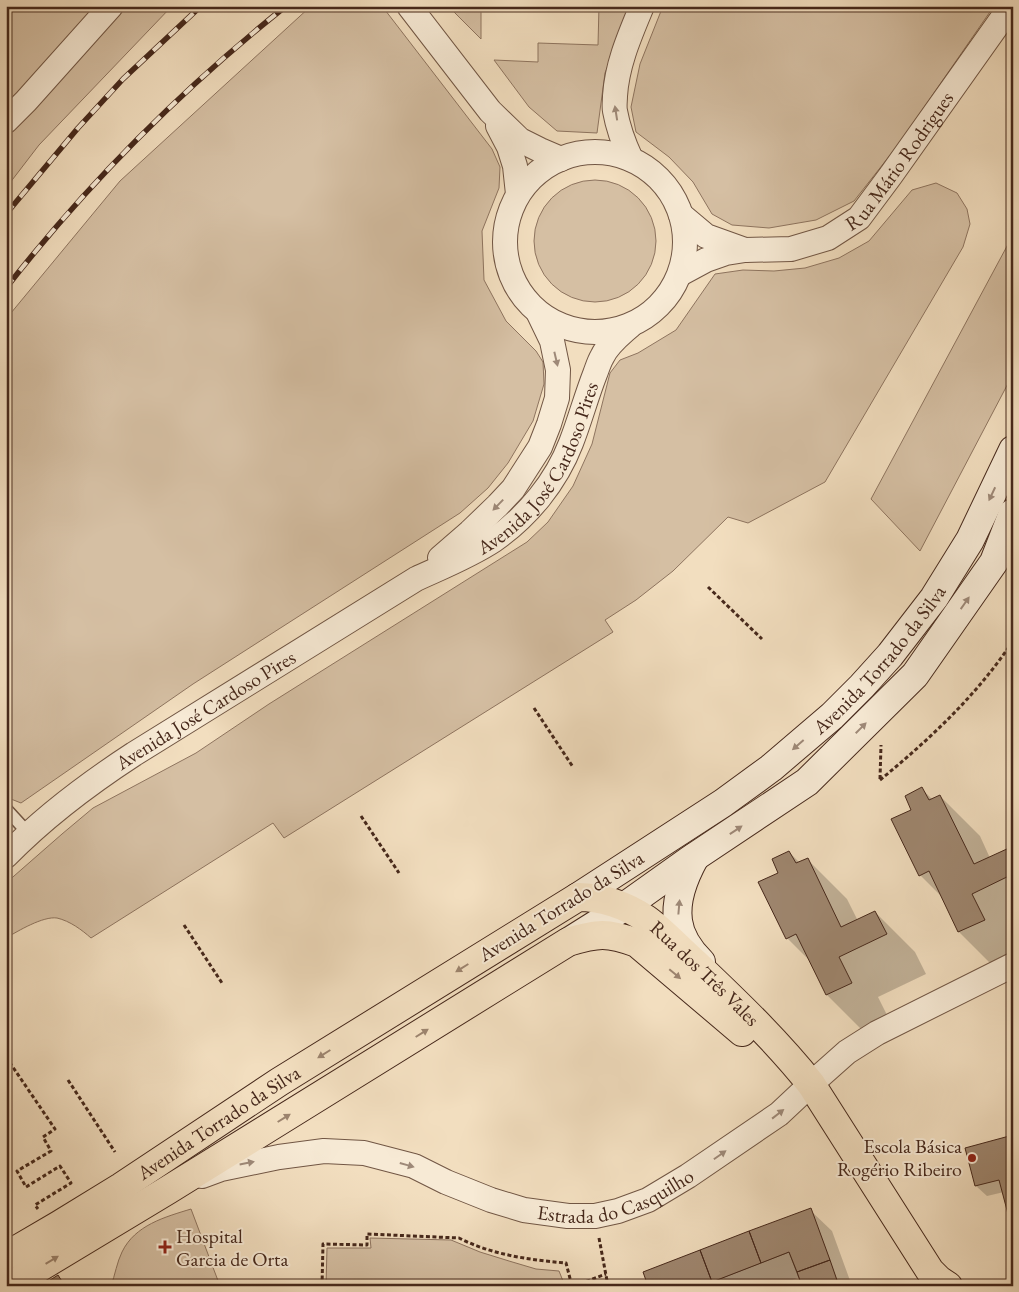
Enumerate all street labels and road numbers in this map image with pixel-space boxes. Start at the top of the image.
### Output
street label: Rua Mário Rodrigues [840,86,959,237]
street label: Avenida José Cardoso Pires [471,378,604,561]
street label: Avenida Torrado da Silva [806,580,952,741]
street label: Avenida José Cardoso Pires [110,644,300,776]
street label: Avenida Torrado da Silva [473,845,649,968]
street label: Rua dos Três Vales [645,915,765,1032]
street label: Avenida Torrado da Silva [131,1059,305,1186]
street label: Estrada do Casquilho [536,1163,699,1229]

